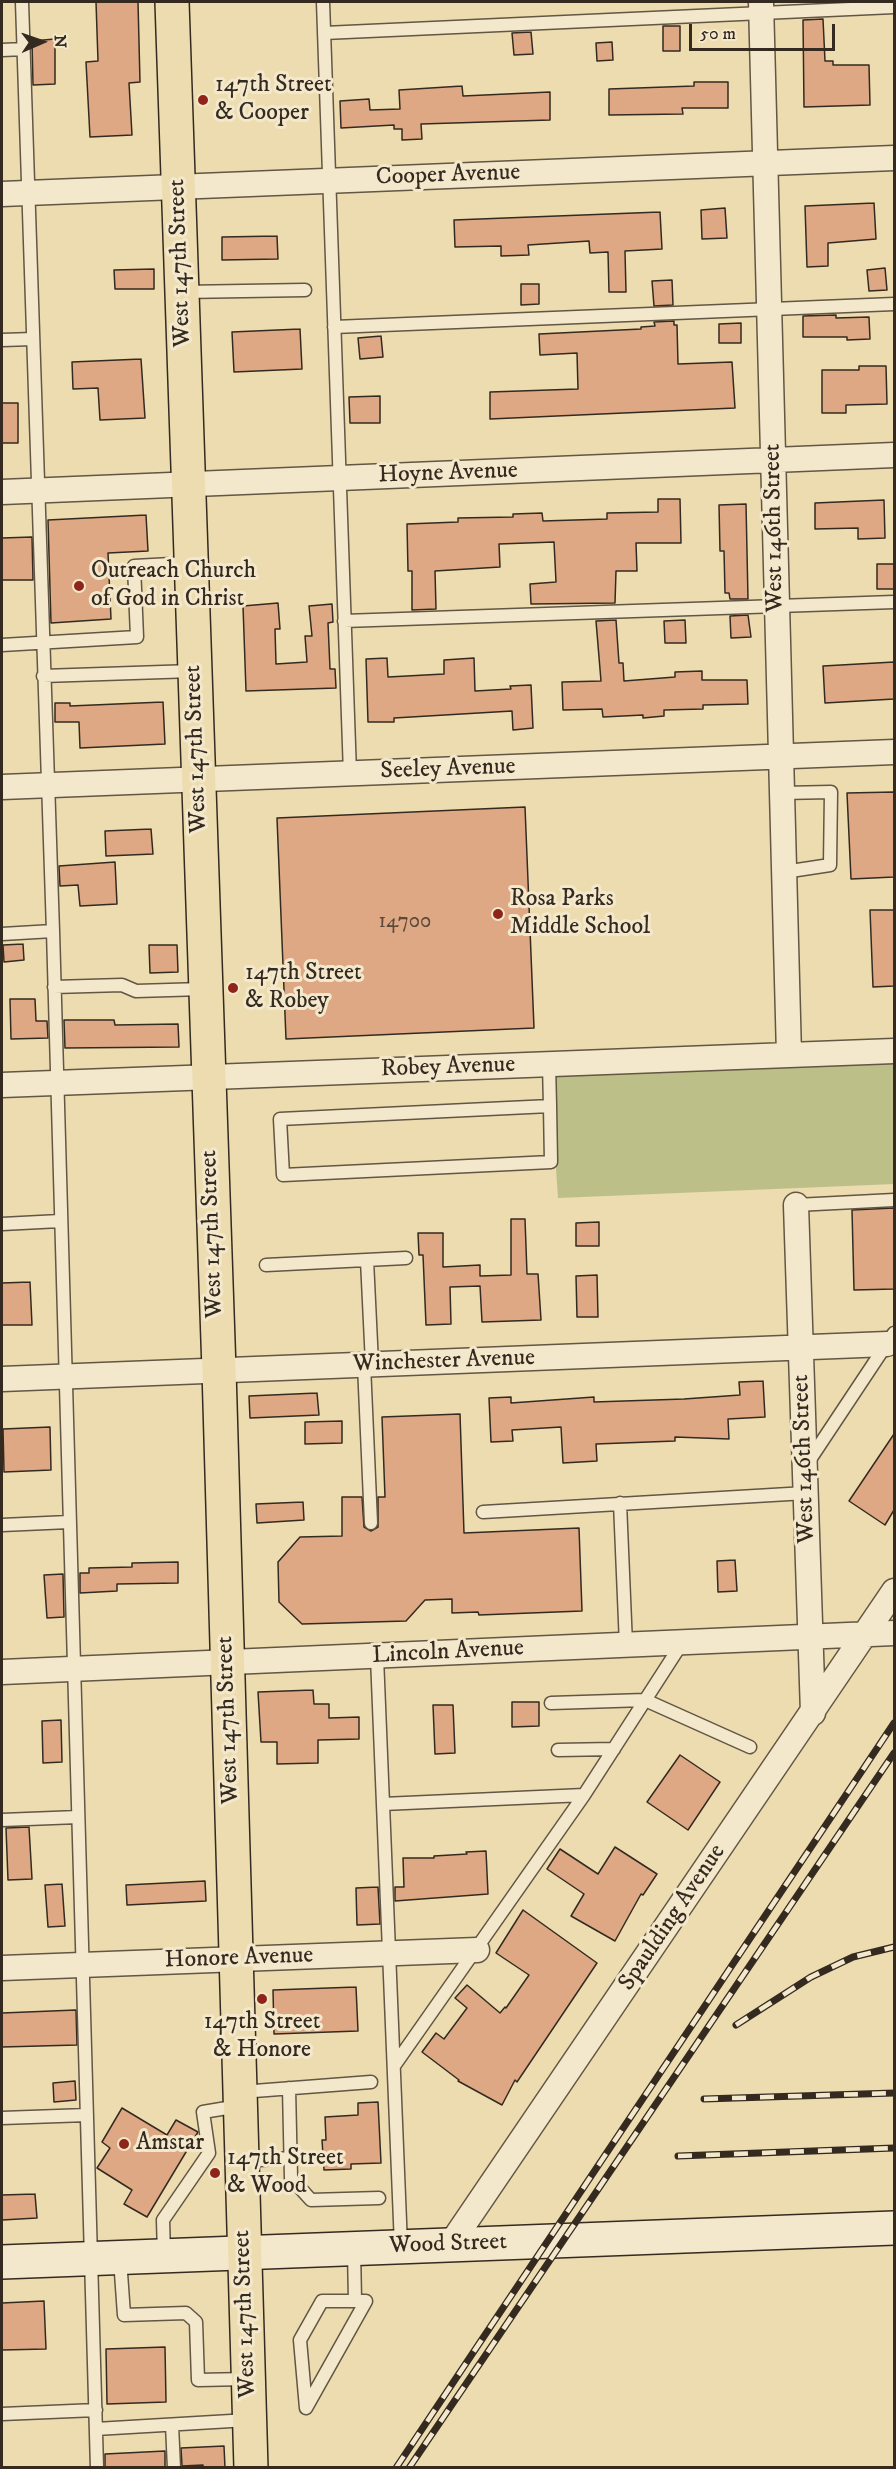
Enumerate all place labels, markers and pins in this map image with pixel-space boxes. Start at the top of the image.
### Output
place label: 147th Street & Cooper [215,72,332,128]
marker: 147th Street & Cooper [196,93,210,107]
place label: Outreach Church of God in Christ [91,558,256,614]
marker: Outreach Church of God in Christ [72,579,86,593]
place label: Rosa Parks Middle School [510,886,650,942]
marker: Rosa Parks Middle School [491,907,505,921]
place label: 147th Street & Robey [245,960,362,1016]
marker: 147th Street & Robey [226,981,240,995]
marker: 147th Street & Honore [255,1992,269,2006]
place label: 147th Street & Honore [204,2009,320,2065]
place label: Amstar [136,2130,204,2158]
marker: Amstar [117,2137,131,2151]
place label: 147th Street & Wood [227,2145,344,2201]
marker: 147th Street & Wood [208,2166,222,2180]

